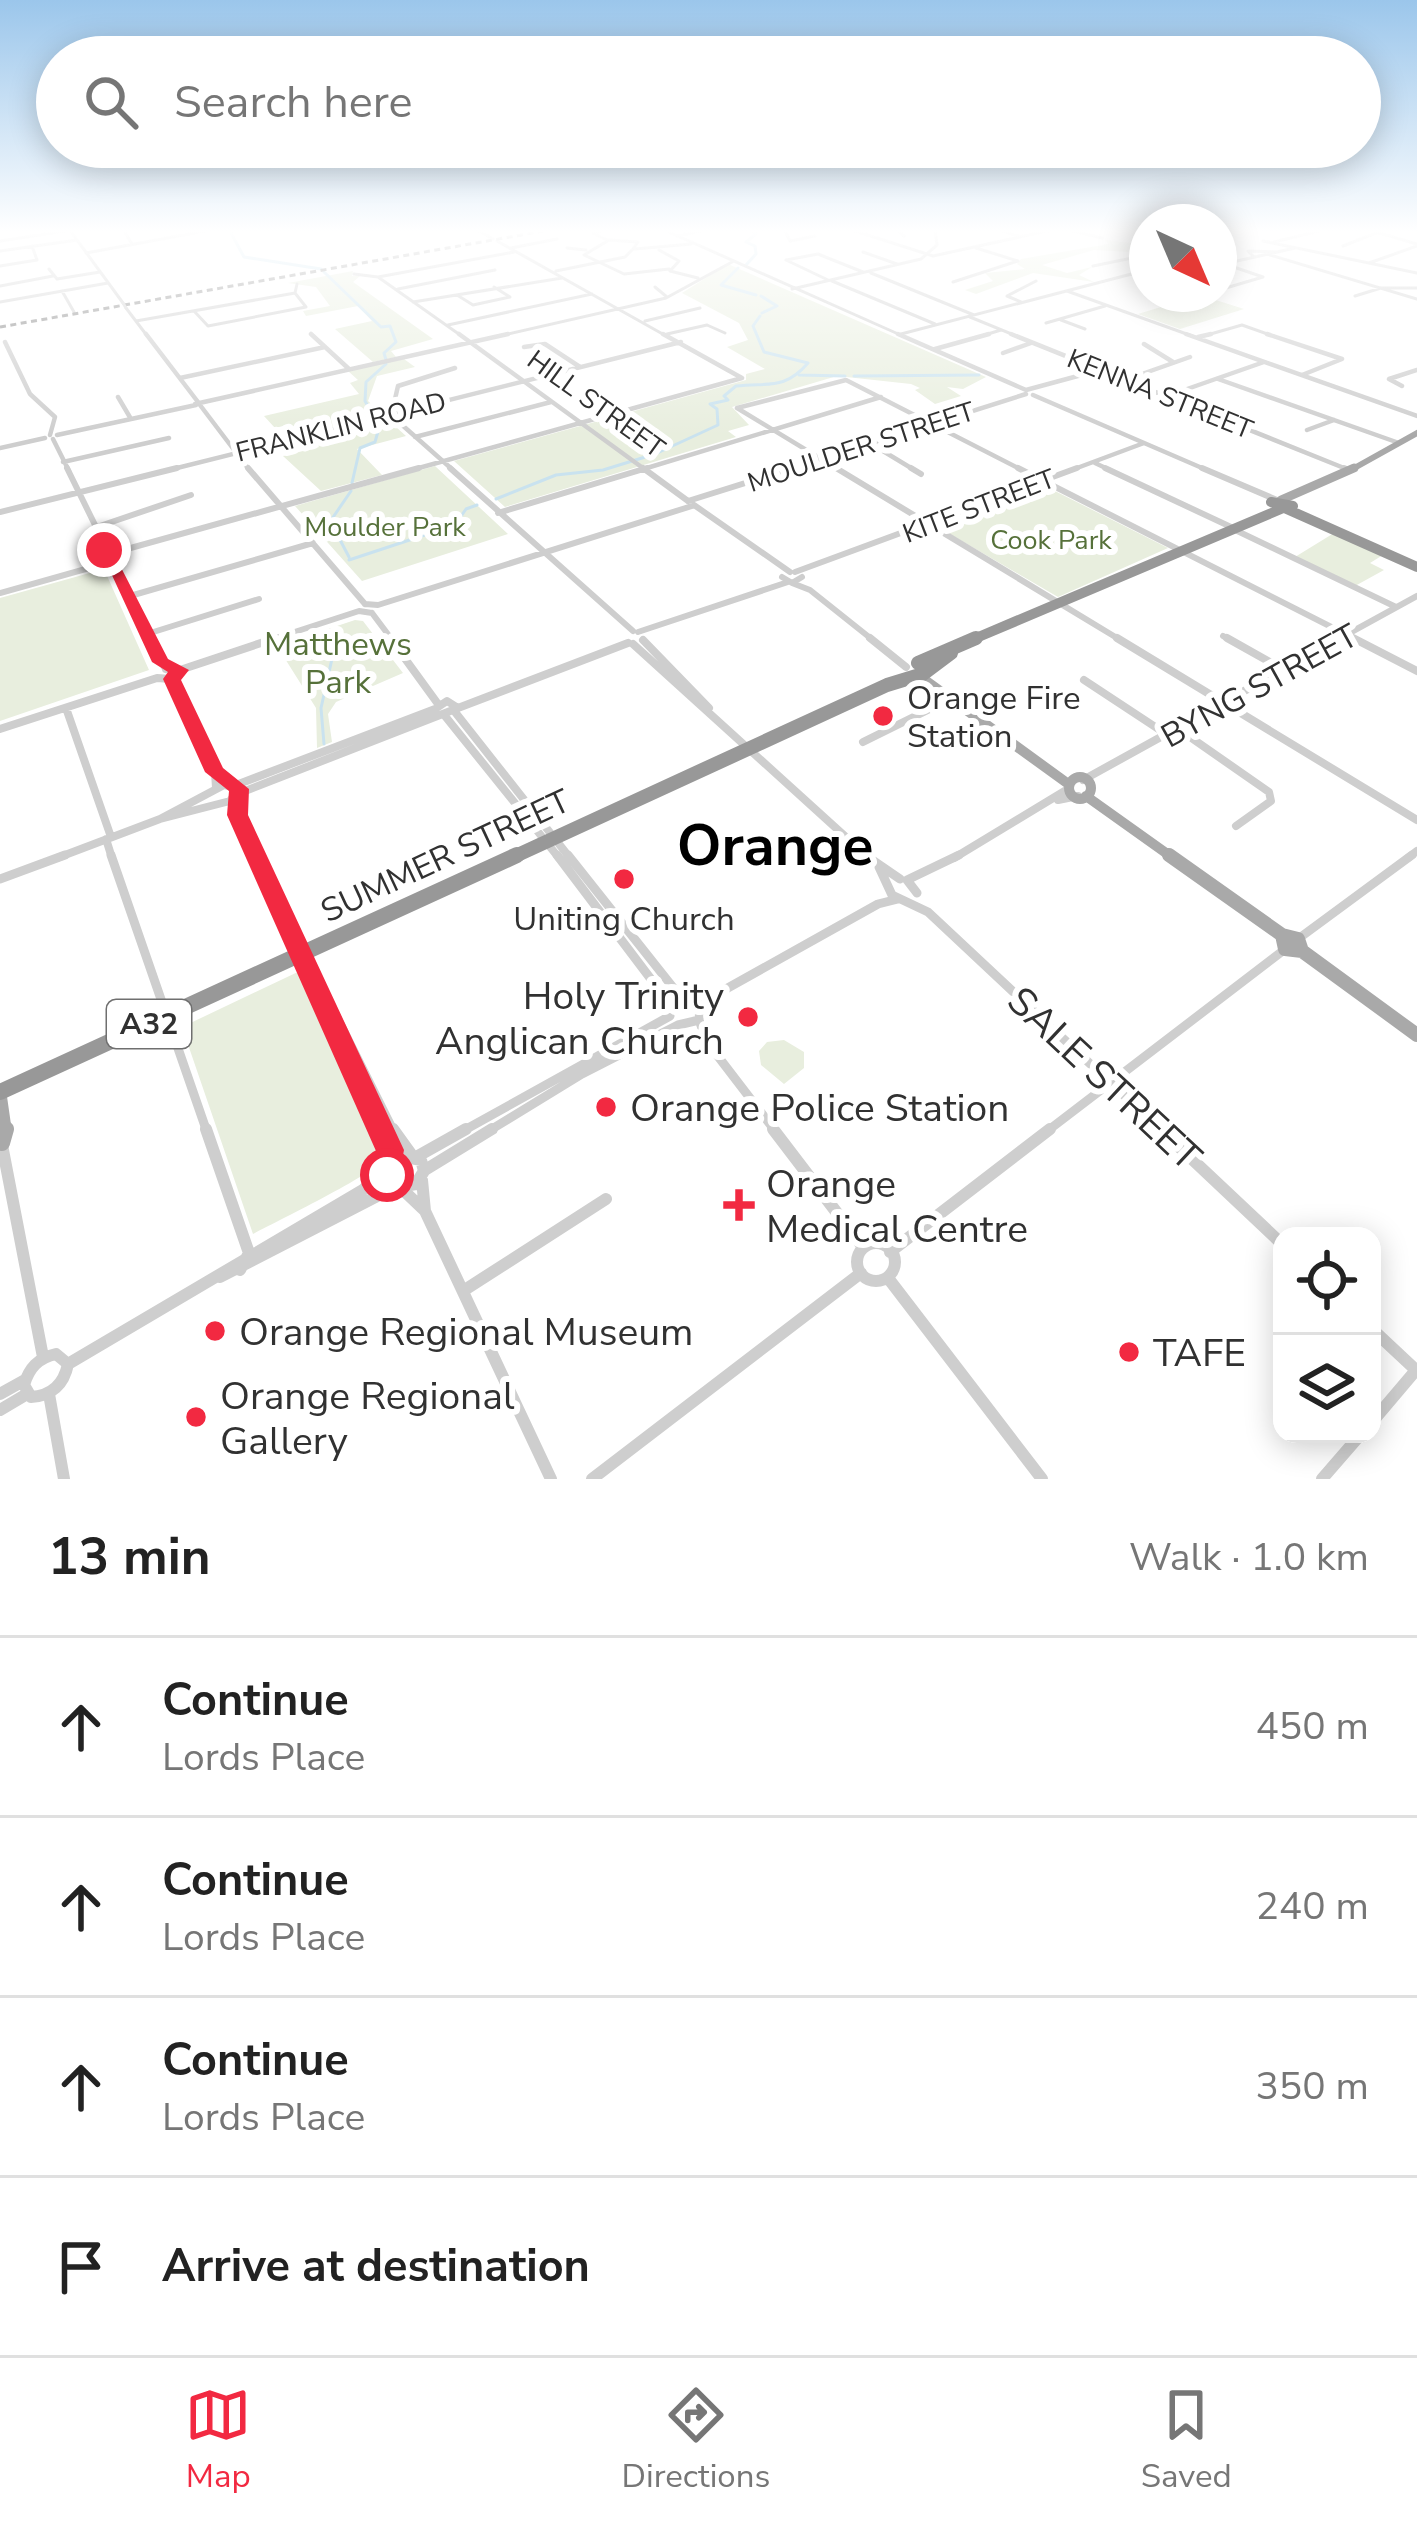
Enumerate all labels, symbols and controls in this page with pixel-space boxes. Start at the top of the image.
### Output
search box [36,36,1381,168]
icon: search [78,69,144,135]
text: Search here [174,72,413,133]
north arrow [1129,204,1237,312]
street label: KENNA STREET [1062,340,1259,449]
street label: HILL STREET [519,342,673,467]
street label: FRANKLIN ROAD [232,383,450,472]
street label: MOULDER STREET [743,393,980,502]
street label: KITE STREET [898,460,1061,553]
park label: Moulder Park [304,509,466,546]
park label: Cook Park [990,522,1112,559]
route end [77,523,131,577]
street label: BYNG STREET [1153,614,1366,759]
park label: Matthews Park [264,622,412,705]
place label: Orange Fire Station [907,676,1080,759]
marker: Orange Fire Station [870,703,896,729]
street label: SUMMER STREET [314,779,578,934]
district label: Orange [677,807,873,885]
marker: Uniting Church [611,866,637,892]
place label: Uniting Church [513,897,735,942]
place label: Holy Trinity Anglican Church [435,970,724,1068]
street label: SALE STREET [995,975,1213,1183]
road number: A32 [107,1000,191,1048]
marker: Holy Trinity Anglican Church [735,1004,761,1030]
place label: Orange Police Station [630,1082,1009,1135]
marker: Orange Police Station [593,1094,619,1120]
route start [360,1148,414,1202]
place label: Orange Medical Centre [766,1158,1028,1256]
marker: Orange Medical Centre [723,1189,755,1221]
map controls [1273,1227,1381,1443]
button: locate [1273,1227,1381,1335]
place label: Orange Regional Museum [239,1306,694,1359]
marker: Orange Regional Museum [202,1318,228,1344]
place label: TAFE [1153,1327,1246,1380]
button: layers [1273,1335,1381,1443]
marker: TAFE [1116,1339,1142,1365]
place label: Orange Regional Gallery [220,1370,515,1468]
marker: Orange Regional Gallery [183,1404,209,1430]
text: 13 min [48,1522,211,1592]
text: Walk · 1.0 km [1129,1531,1369,1584]
text: Continue [162,1670,349,1731]
icon: ahead [48,1694,114,1760]
text: 450 m [1255,1700,1369,1753]
text: Lords Place [162,1731,365,1784]
text: Continue [162,1850,349,1911]
icon: ahead [48,1874,114,1940]
text: 240 m [1255,1880,1369,1933]
text: Lords Place [162,1911,365,1964]
text: Continue [162,2030,349,2091]
icon: ahead [48,2054,114,2120]
text: 350 m [1255,2060,1369,2113]
text: Lords Place [162,2091,365,2144]
icon: arrive [48,2234,114,2300]
text: Arrive at destination [162,2236,590,2297]
tab: Map [185,2382,251,2499]
tab: Directions [622,2382,770,2499]
tab: Saved [1141,2382,1232,2499]

